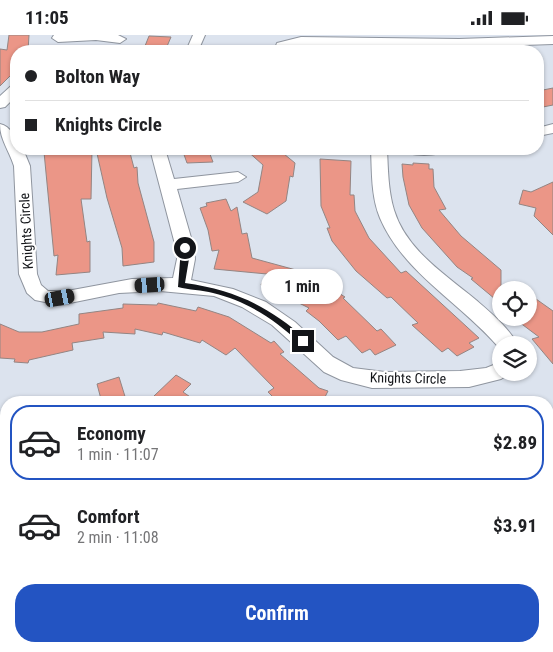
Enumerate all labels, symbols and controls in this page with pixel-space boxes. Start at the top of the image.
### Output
text: 11:05 [25,6,69,29]
text: Bolton Way [55,65,140,88]
text: Knights Circle [55,113,162,136]
street label: Knights Circle [16,192,36,270]
route start [174,237,196,259]
callout: 1 min [262,269,344,303]
car [134,276,165,294]
text: 1 min [284,277,320,296]
map controls [492,281,537,381]
button: locate [492,281,537,326]
car [43,288,76,308]
route end [292,330,314,352]
button: layers [492,336,537,381]
street label: Knights Circle [370,369,447,387]
icon: car [17,420,62,465]
text: Economy [77,422,146,445]
text: $2.89 [493,431,537,454]
text: 1 min · 11:07 [77,445,159,464]
icon: car [17,503,62,548]
text: Comfort [77,505,140,528]
text: $3.91 [493,514,537,537]
text: 2 min · 11:08 [77,528,159,547]
button: Confirm [15,584,539,642]

